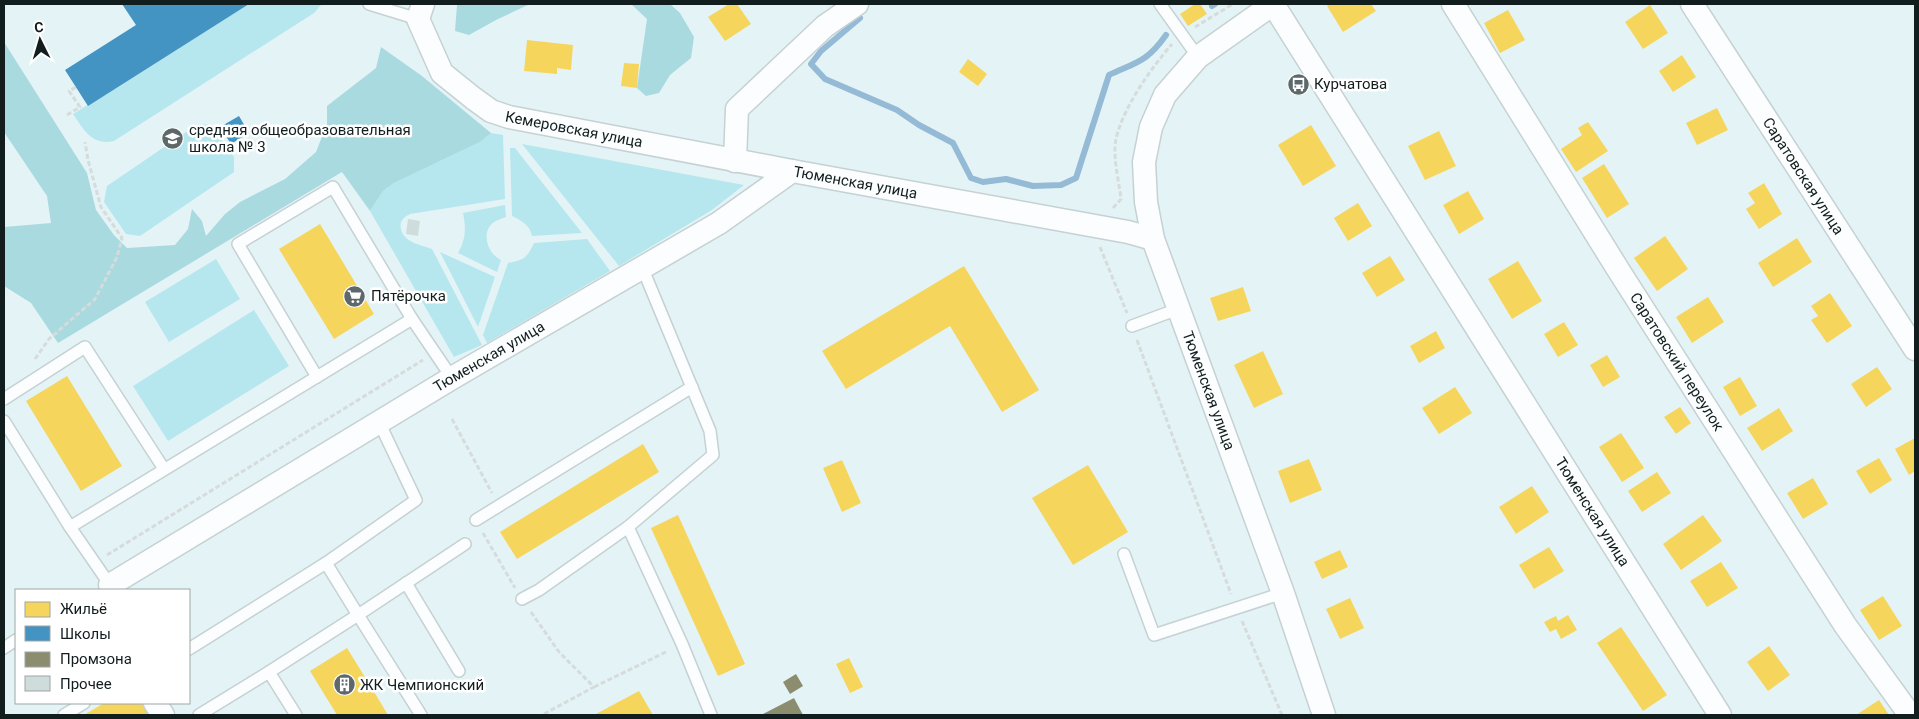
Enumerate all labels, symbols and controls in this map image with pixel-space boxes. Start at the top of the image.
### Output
north arrow [15,15,65,65]
text: С [34,19,44,35]
bus stop icon: Курчатова [1286,72,1310,96]
place label: Курчатова [1314,75,1387,93]
street label: Кемеровская улица [504,107,644,151]
street label: Саратовская улица [1759,114,1848,238]
place label: средняя общеобразовательная школа № 3 [189,121,411,156]
school or university icon: средняя общеобразовательная школа № 3 [161,127,185,151]
street label: Тюменская улица [792,162,919,203]
supermarket icon: Пятёрочка [343,284,367,308]
place label: Пятёрочка [371,287,446,305]
street label: Саратовский переулок [1626,289,1728,434]
street label: Тюменская улица [430,317,548,396]
street label: Тюменская улица [1179,329,1239,453]
street label: Тюменская улица [1551,454,1633,570]
legend [15,589,190,704]
text: Жильё [60,600,107,618]
text: Школы [60,625,111,643]
text: Промзона [60,650,132,668]
building icon: ЖК Чемпионский [332,673,356,697]
text: Прочее [60,675,112,693]
place label: ЖК Чемпионский [360,676,484,694]

